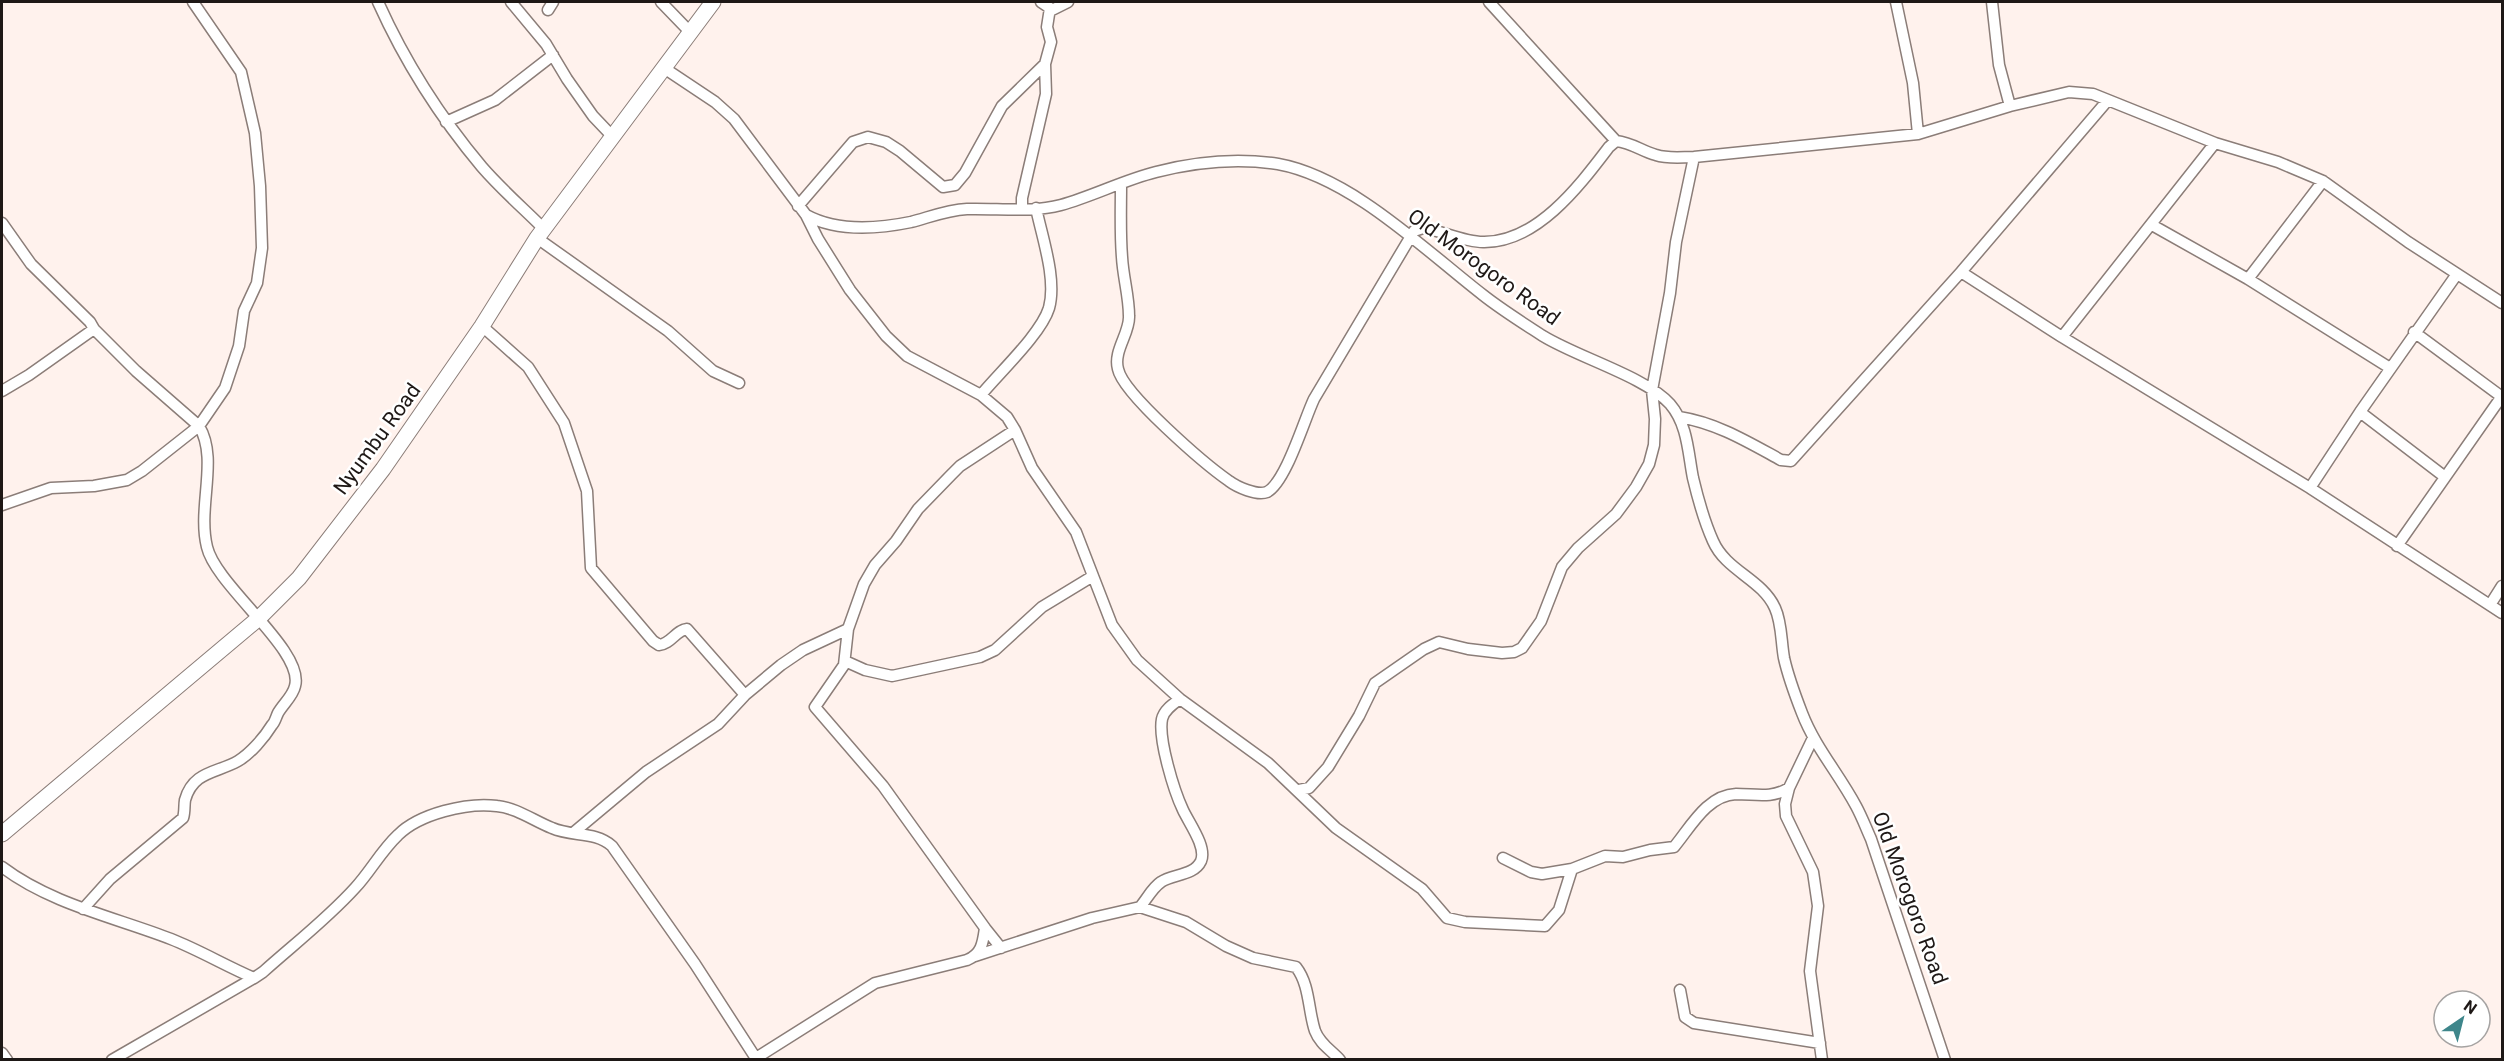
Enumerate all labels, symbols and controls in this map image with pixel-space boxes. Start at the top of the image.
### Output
street label: Old Morogoro Road [1403,204,1565,330]
street label: Nyumbu Road [329,379,425,499]
street label: Old Morogoro Road [1868,808,1952,988]
north arrow [2432,989,2492,1049]
text: N [2460,996,2480,1018]

